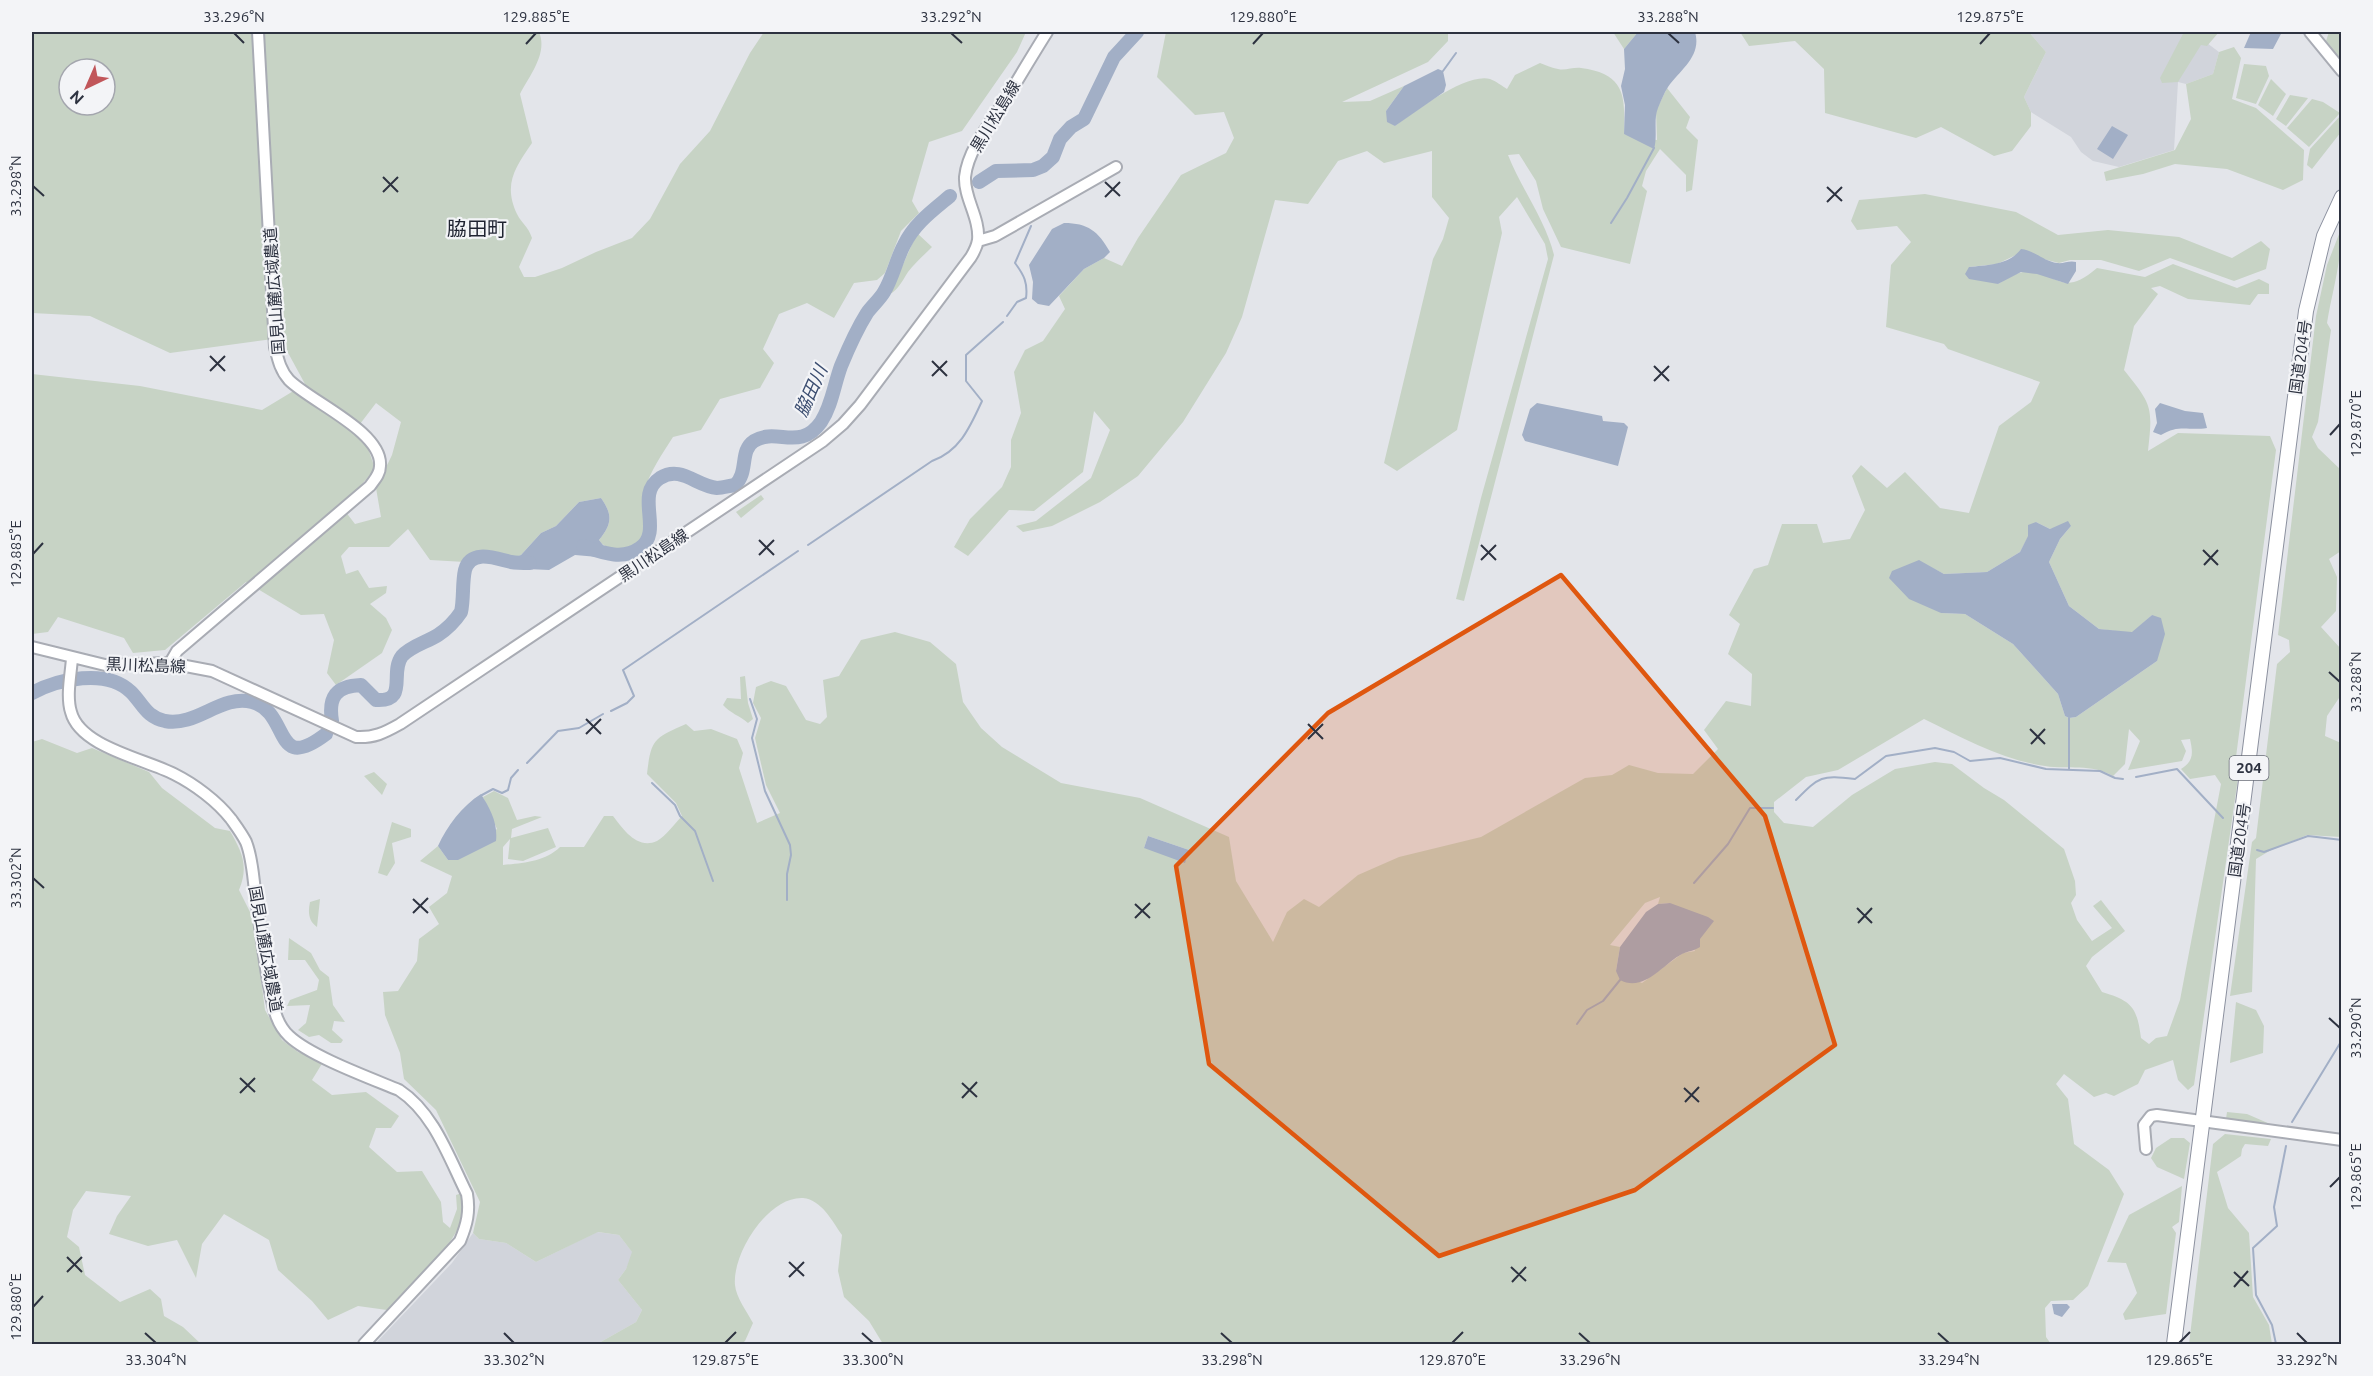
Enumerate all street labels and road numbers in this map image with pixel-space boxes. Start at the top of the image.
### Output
street label: 黒川松島線 [967,77,1023,155]
street label: 国見山麓広域農道 [261,227,287,355]
street label: 国道204号 [2286,319,2314,395]
street label: 黒川松島線 [615,525,691,585]
street label: 黒川松島線 [106,655,186,675]
road number: 204 [2230,756,2268,780]
street label: 国道204号 [2225,802,2253,878]
street label: 国見山麓広域農道 [246,884,286,1014]

